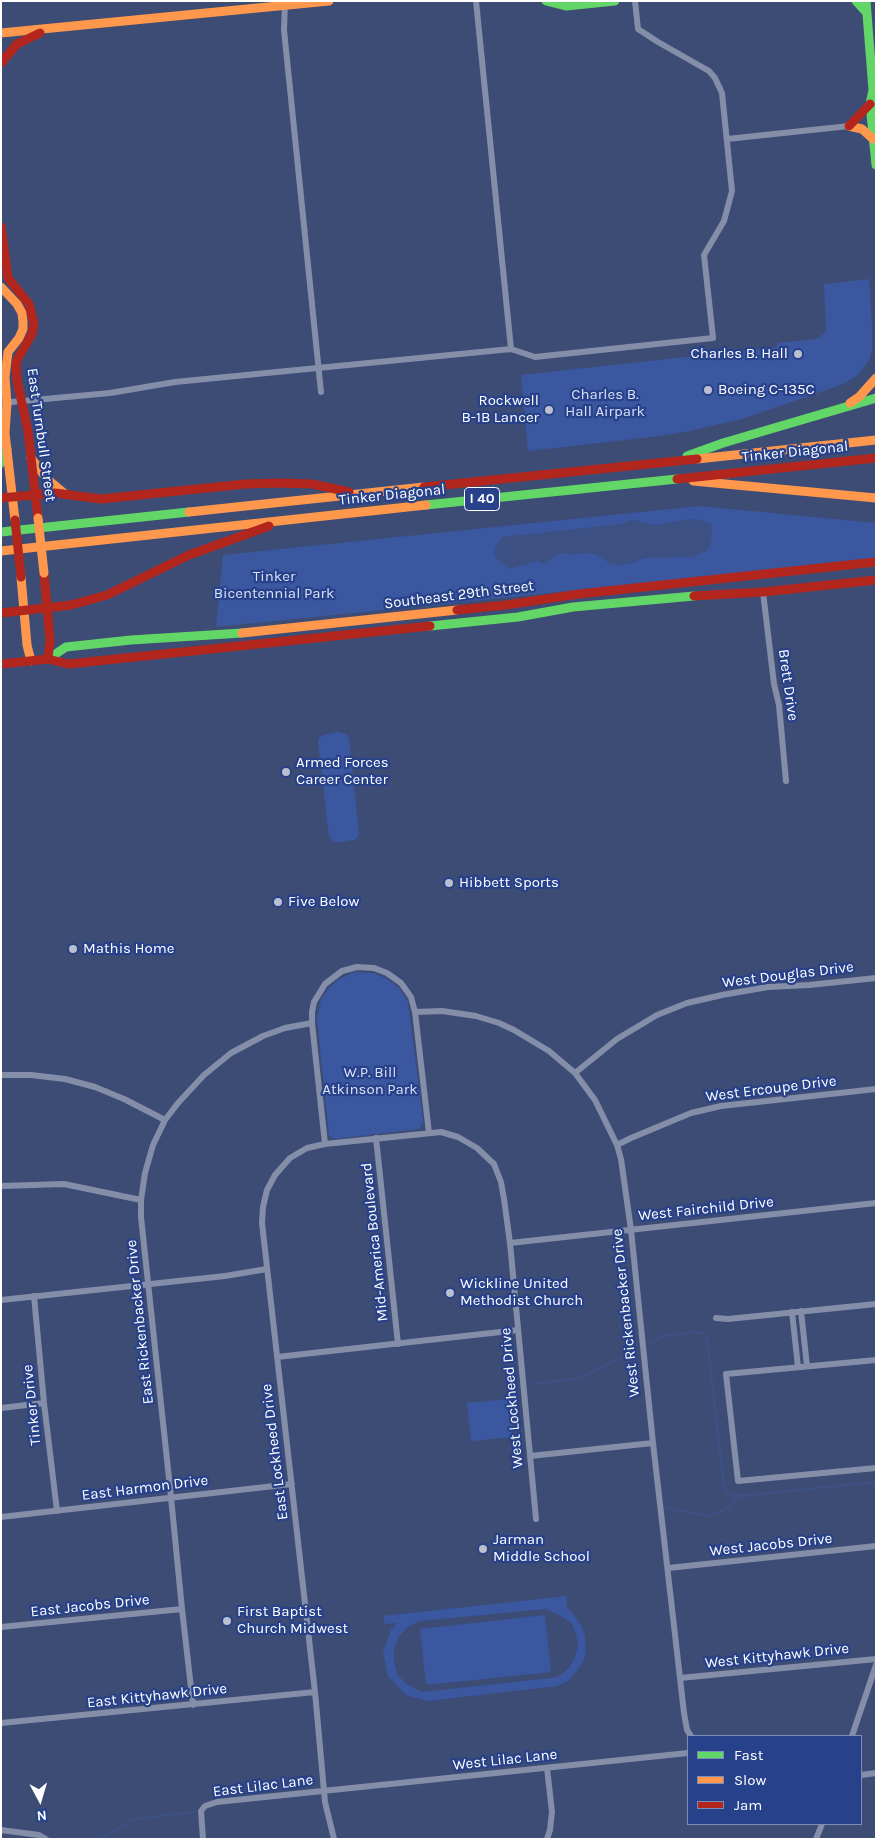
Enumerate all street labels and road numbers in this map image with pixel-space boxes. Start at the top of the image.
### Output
street label: East Turnbull Street [23,367,59,503]
street label: Tinker Diagonal [741,437,849,467]
street label: Tinker Diagonal [338,480,446,510]
road number: I 40 [464,488,500,510]
street label: Southeast 29th Street [383,577,535,613]
street label: Brett Drive [774,648,802,722]
street label: West Douglas Drive [721,958,855,992]
street label: West Ercoupe Drive [705,1072,837,1106]
street label: Mid-America Boulevard [358,1162,392,1322]
street label: West Fairchild Drive [637,1193,775,1225]
street label: West Rickenbacker Drive [608,1228,644,1398]
street label: East Rickenbacker Drive [122,1239,158,1405]
street label: West Lockheed Drive [497,1327,527,1469]
street label: Tinker Drive [19,1364,45,1446]
street label: East Lockheed Drive [258,1383,292,1521]
street label: East Harmon Drive [81,1471,209,1505]
street label: West Jacobs Drive [709,1530,833,1560]
street label: East Jacobs Drive [30,1591,150,1621]
street label: West Kittyhawk Drive [704,1639,850,1673]
street label: East Kittyhawk Drive [86,1680,228,1712]
street label: West Lilac Lane [452,1746,558,1774]
street label: East Lilac Lane [212,1771,314,1801]

